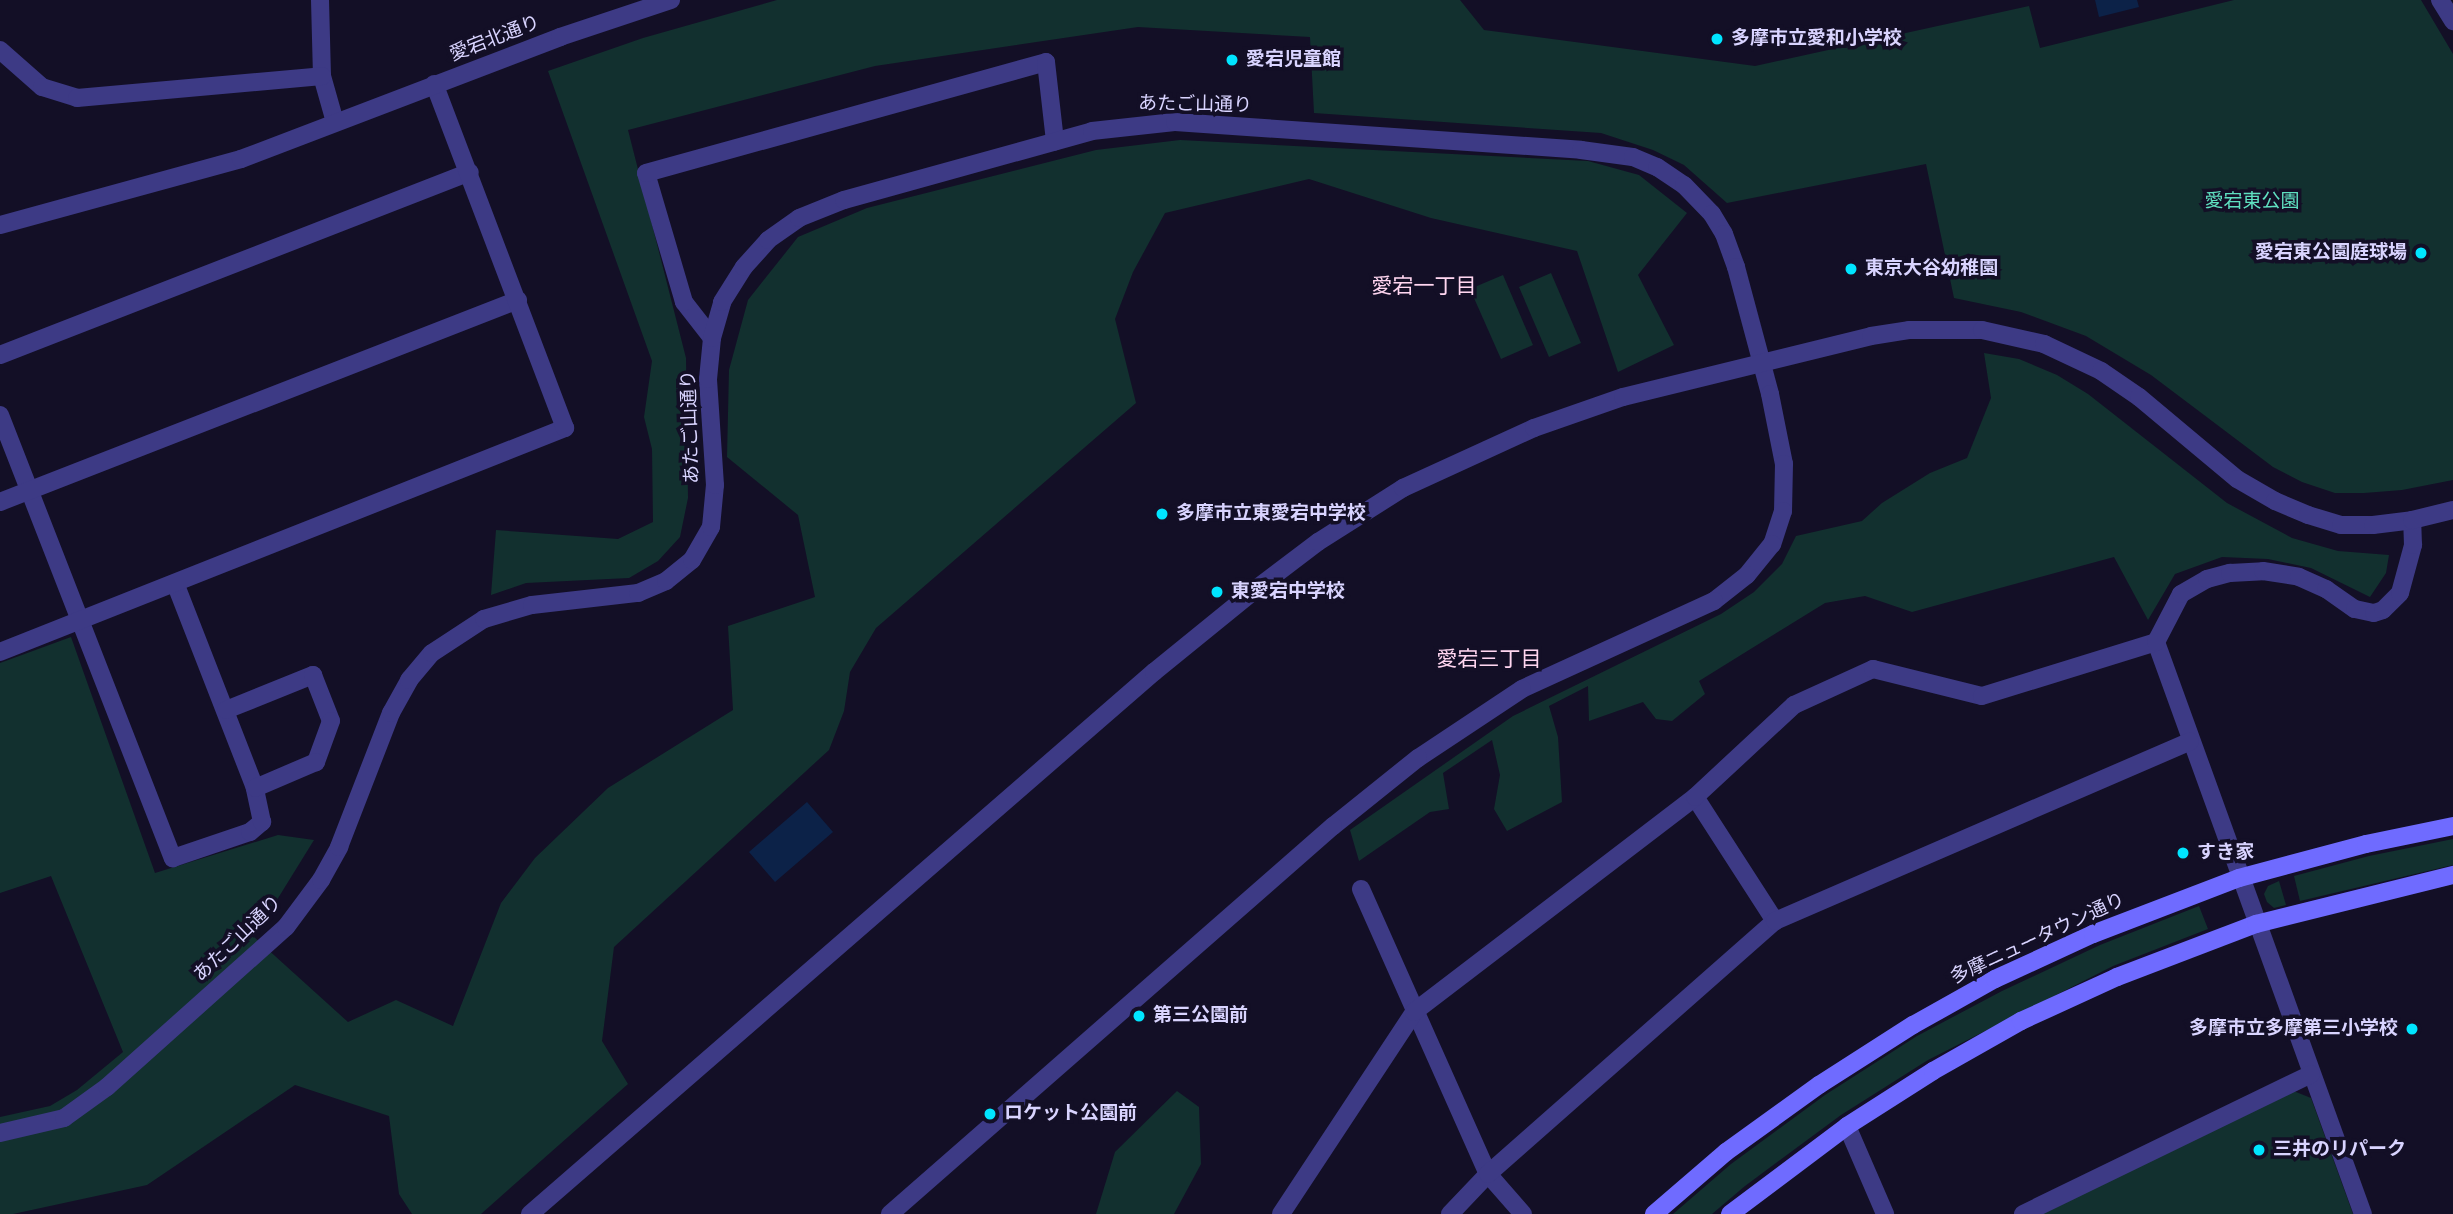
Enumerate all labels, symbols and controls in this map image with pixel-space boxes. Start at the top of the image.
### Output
street label: 愛宕北通り [447,11,543,67]
place label: 多摩市立愛和小学校 [1731,28,1902,50]
marker: 多摩市立愛和小学校 [1709,31,1725,47]
place label: 愛宕児童館 [1246,49,1341,71]
marker: 愛宕児童館 [1224,52,1240,68]
street label: あたご山通り [1138,93,1252,117]
park label: 愛宕東公園 [2205,191,2299,213]
place label: 愛宕東公園庭球場 [2255,242,2407,264]
marker: 愛宕東公園庭球場 [2413,245,2429,261]
place label: 東京大谷幼稚園 [1865,258,1998,280]
marker: 東京大谷幼稚園 [1843,261,1859,277]
district label: 愛宕一丁目 [1372,274,1476,300]
street label: あたご山通り [678,370,704,484]
place label: 多摩市立東愛宕中学校 [1176,503,1366,525]
marker: 多摩市立東愛宕中学校 [1154,506,1170,522]
place label: 東愛宕中学校 [1231,581,1345,603]
marker: 東愛宕中学校 [1209,584,1225,600]
district label: 愛宕三丁目 [1437,647,1541,673]
place label: すき家 [2197,842,2254,864]
marker: すき家 [2175,845,2191,861]
street label: 多摩ニュータウン通り [1947,889,2129,989]
street label: あたご山通り [189,891,287,987]
place label: 第三公園前 [1153,1005,1248,1027]
marker: 第三公園前 [1131,1008,1147,1024]
place label: 多摩市立多摩第三小学校 [2189,1018,2398,1040]
marker: 多摩市立多摩第三小学校 [2404,1021,2420,1037]
place label: ロケット公園前 [1004,1103,1137,1125]
marker: ロケット公園前 [982,1106,998,1122]
place label: 三井のリパーク [2273,1139,2406,1161]
marker: 三井のリパーク [2251,1142,2267,1158]

